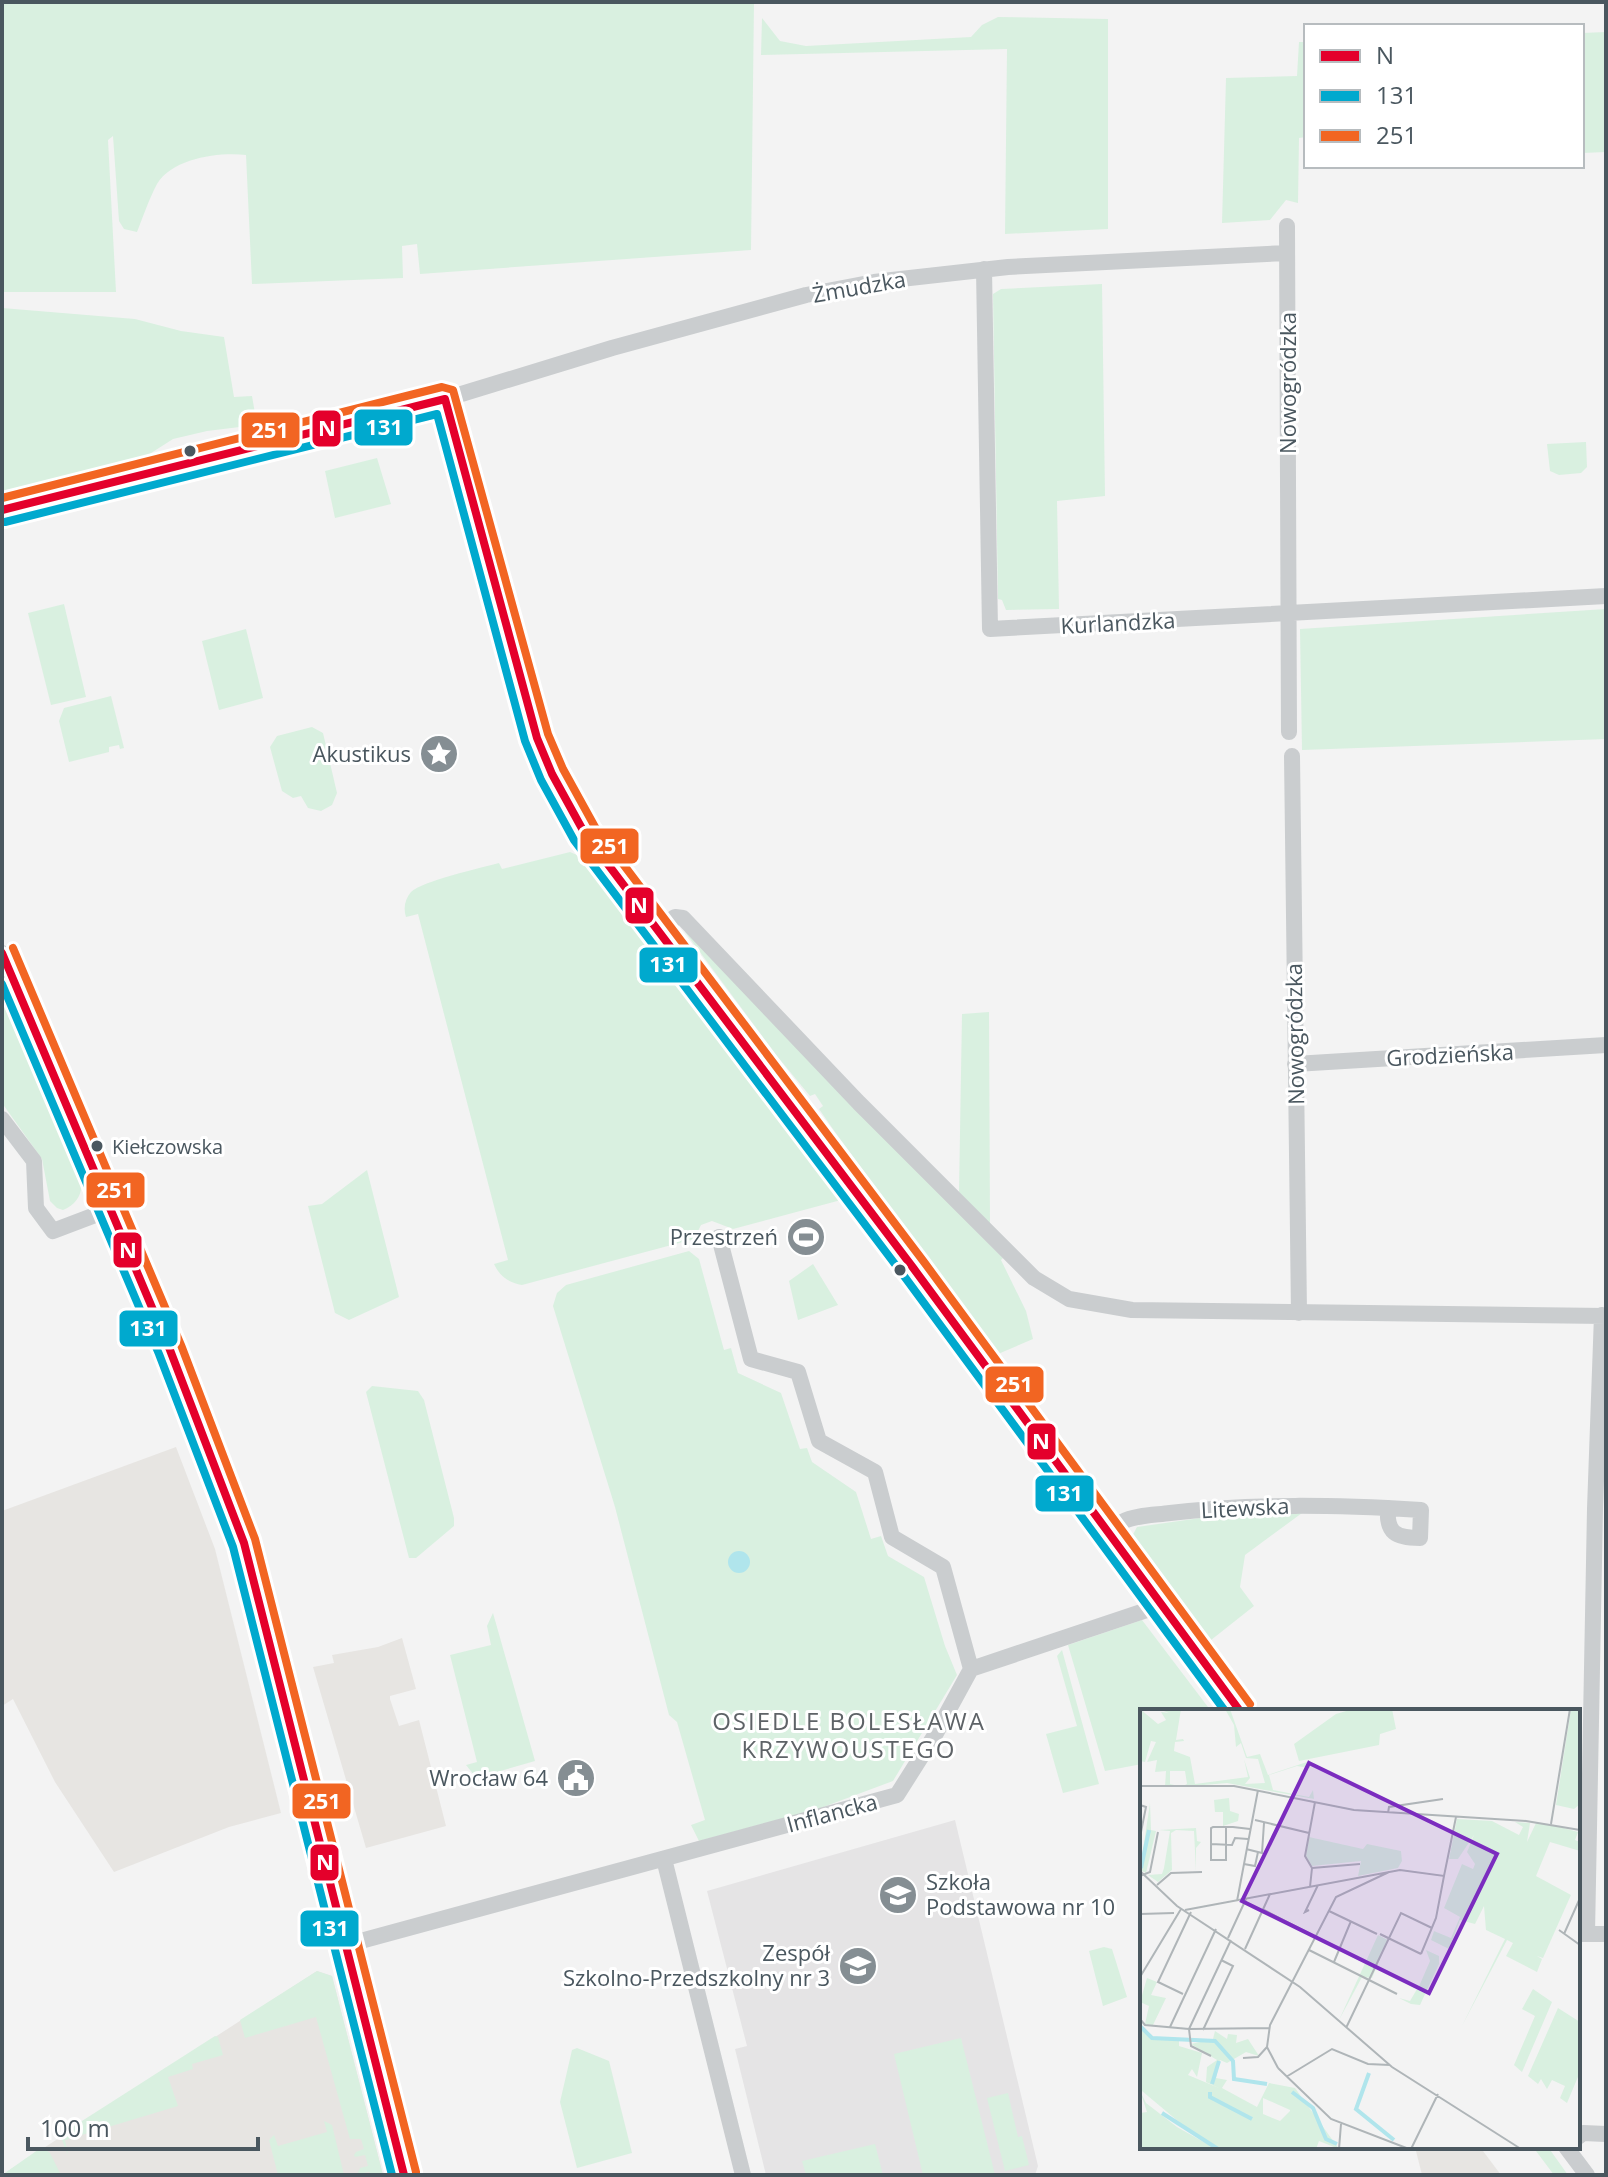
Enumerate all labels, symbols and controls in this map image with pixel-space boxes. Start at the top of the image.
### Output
legend [1304,24,1584,168]
text: N [1376,38,1394,71]
text: 131 [1376,78,1417,111]
text: 251 [1376,118,1417,151]
street label: Żmudzka [810,263,908,309]
street label: Nowogródzka [1272,312,1302,454]
line badge: 131 [353,408,414,447]
line badge: N [311,409,342,448]
line badge: 251 [240,411,301,449]
text: 131 [365,411,403,441]
text: N [318,412,336,442]
text: 251 [251,414,289,444]
unlabelled marker [182,443,198,459]
street label: Kurlandzka [1060,604,1176,640]
place icon: Akustikus [418,733,460,775]
place label: Akustikus [313,738,411,768]
line badge: 251 [579,827,640,865]
text: 251 [591,830,629,860]
line badge: N [624,886,655,925]
text: N [630,889,648,919]
line badge: 131 [638,946,699,984]
text: 131 [649,948,687,978]
street label: Nowogródzka [1278,963,1310,1105]
street label: Grodzieńska [1385,1036,1514,1072]
place label: Kiełczowska [112,1133,223,1160]
marker: Kiełczowska [89,1138,105,1154]
line badge: 251 [85,1171,146,1209]
text: 251 [96,1174,134,1204]
sports icon: Przestrzeń [785,1216,827,1258]
place label: Przestrzeń [670,1221,778,1251]
line badge: N [112,1231,143,1269]
text: N [119,1234,137,1264]
unlabelled marker [892,1262,908,1278]
line badge: 131 [118,1309,179,1348]
text: 131 [129,1312,167,1342]
line badge: 251 [984,1365,1045,1404]
text: 251 [995,1368,1033,1398]
line badge: N [1026,1422,1057,1461]
text: N [1032,1425,1050,1455]
line badge: 131 [1034,1474,1095,1513]
text: 131 [1045,1477,1083,1507]
street label: Litewska [1200,1490,1290,1524]
district label: OSIEDLE BOLESŁAWA KRZYWOUSTEGO [712,1704,986,1765]
inset map [1140,1709,1580,2149]
public building icon: Wrocław 64 [555,1757,597,1799]
place label: Wrocław 64 [429,1762,548,1792]
line badge: 251 [291,1782,352,1820]
text: 251 [303,1785,341,1815]
street label: Inflancka [783,1786,880,1839]
line badge: N [309,1843,340,1882]
text: N [316,1846,334,1876]
place label: Szkoła Podstawowa nr 10 [926,1866,1115,1921]
school or university icon: Szkoła Podstawowa nr 10 [877,1874,919,1916]
line badge: 131 [299,1909,360,1948]
text: 131 [311,1912,349,1942]
place label: Zespół Szkolno-Przedszkolny nr 3 [563,1937,830,1992]
school or university icon: Zespół Szkolno-Przedszkolny nr 3 [837,1945,879,1987]
scale bar [28,2101,258,2151]
text: 100 m [40,2111,110,2144]

